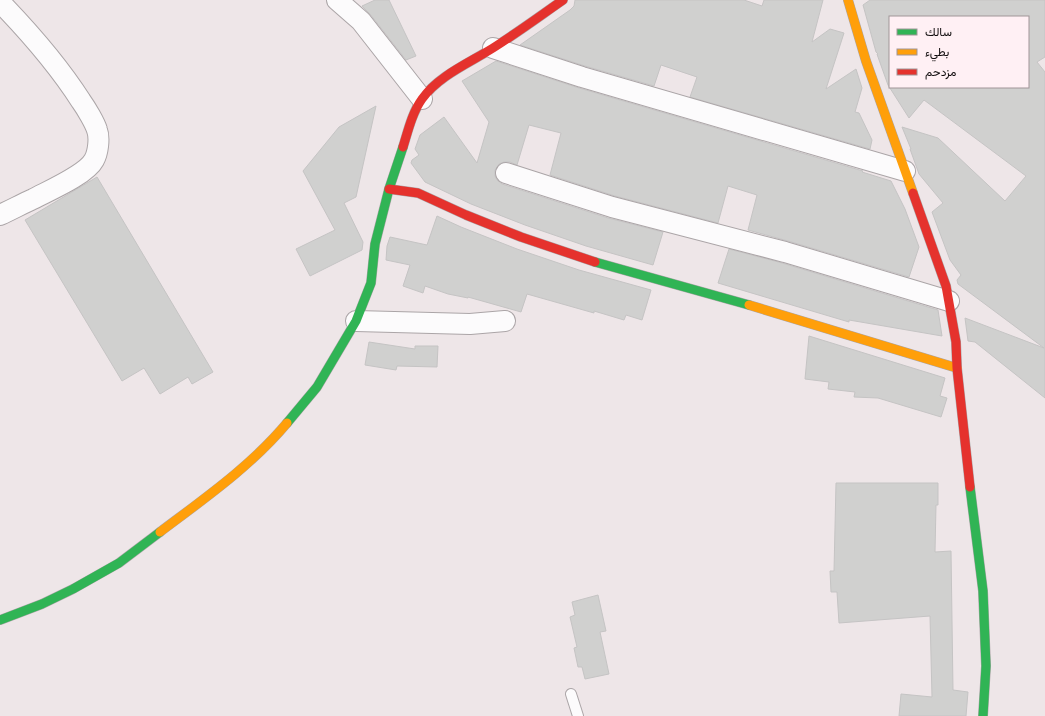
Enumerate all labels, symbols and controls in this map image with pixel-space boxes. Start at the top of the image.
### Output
legend [889,16,1029,88]
text: سالك [925,24,952,40]
text: بطيء [925,44,949,62]
text: مزدحم [925,64,956,80]

